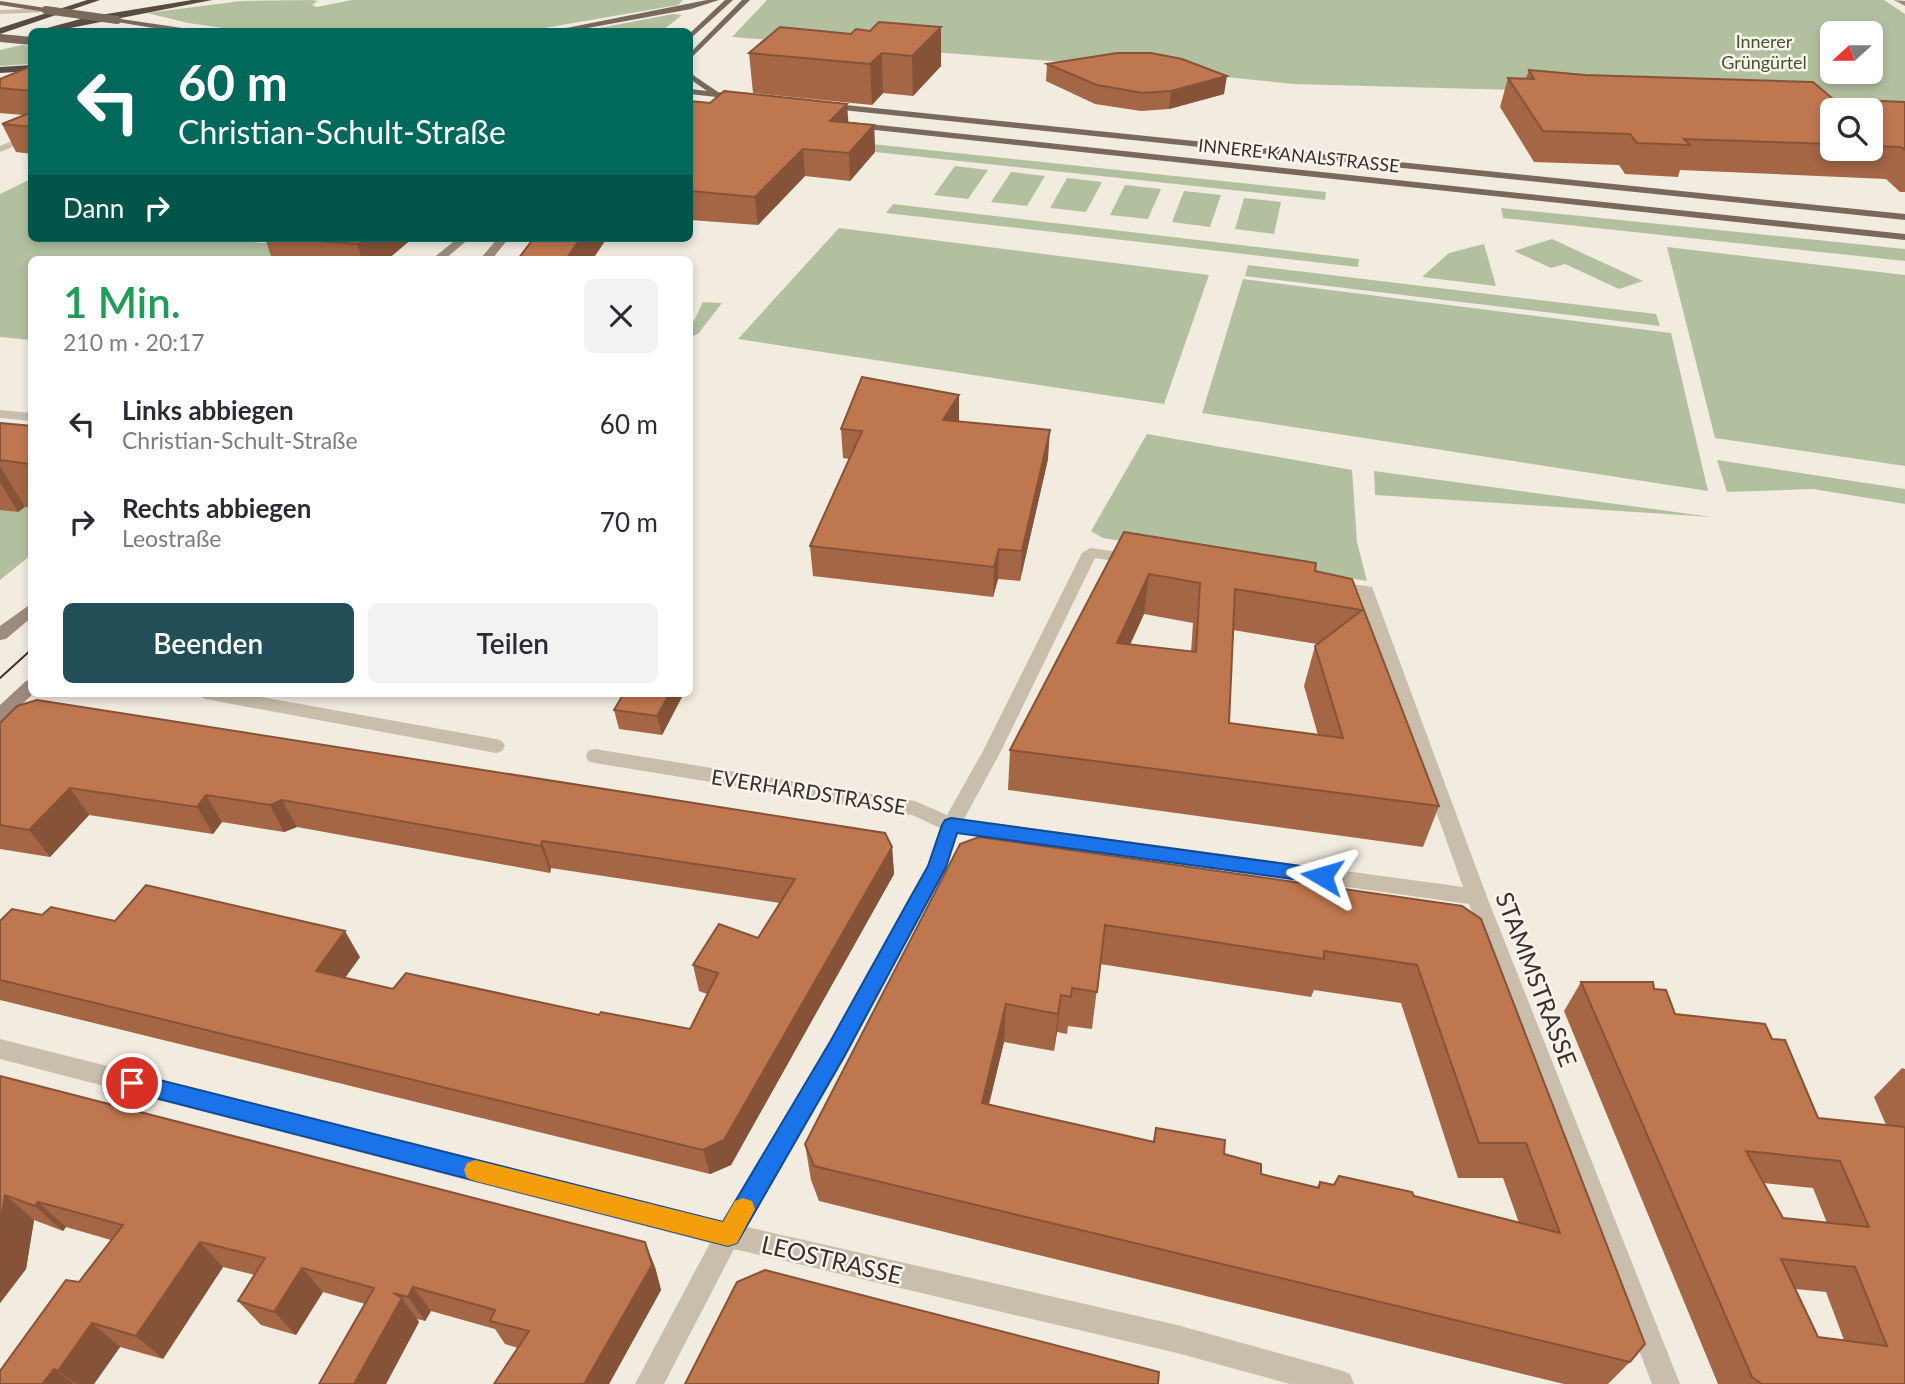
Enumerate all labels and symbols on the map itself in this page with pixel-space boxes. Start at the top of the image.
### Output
north arrow [1820,21,1883,84]
park label: Innerer Grüngürtel [1721,30,1807,73]
street label: INNERE KANALSTRASSE [1197,133,1401,177]
street label: EVERHARDSTRASSE [710,763,908,819]
position arrow [1285,839,1359,913]
street label: STAMMSTRASSE [1490,888,1584,1070]
pin [102,1053,162,1113]
street label: LEOSTRASSE [759,1229,905,1289]

